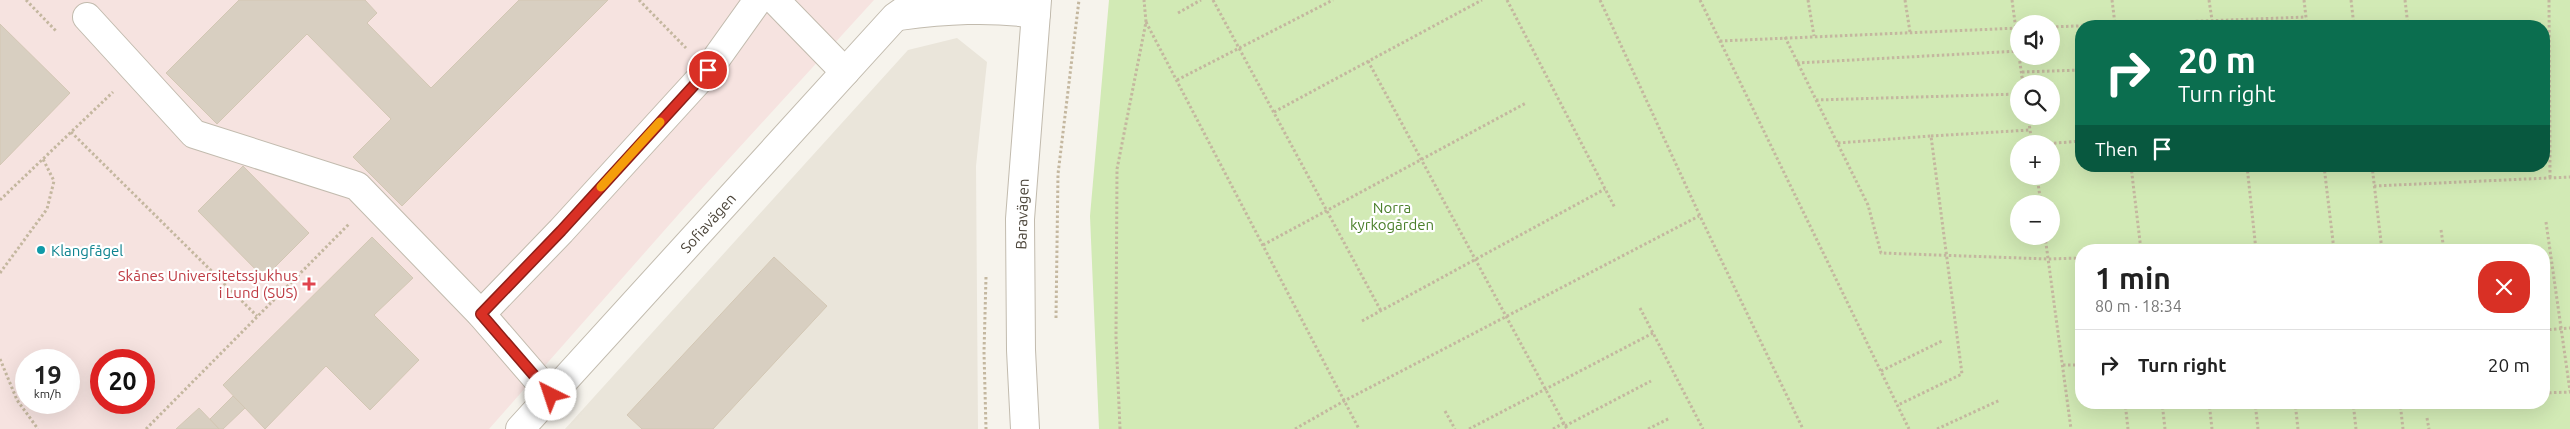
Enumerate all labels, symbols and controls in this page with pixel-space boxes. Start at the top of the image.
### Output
map controls [2010,15,2060,245]
button: sound [2010,15,2060,65]
icon: right [2095,40,2160,105]
text: 20 m [2178,40,2256,80]
pin [687,49,729,91]
icon: arrive [694,56,722,84]
button: search [2010,75,2060,125]
text: Turn right [2178,81,2276,106]
button: + [2010,135,2060,185]
icon: arrive [2148,135,2176,163]
text: Then [2095,138,2138,160]
street label: Baravägen [1012,178,1032,250]
street label: Sofiavägen [677,190,739,256]
button: − [2010,195,2060,245]
park label: Norra kyrkogården [1350,199,1434,233]
place label: Klangfågel [51,242,123,259]
marker: Klangfågel [35,244,47,256]
text: 1 min [2095,261,2171,295]
button: close [2478,261,2530,313]
place label: Skånes Universitetssjukhus i Lund (SUS) [118,267,298,301]
marker: Skånes Universitetssjukhus i Lund (SUS) [302,277,316,291]
text: 80 m · 18:34 [2095,297,2182,315]
speed limit sign: 20 [90,349,155,414]
icon: right [2095,351,2123,379]
text: Turn right [2138,354,2226,376]
text: 20 m [2488,354,2530,376]
text: 19 [33,361,62,389]
position arrow [524,368,576,420]
text: km/h [34,387,61,400]

